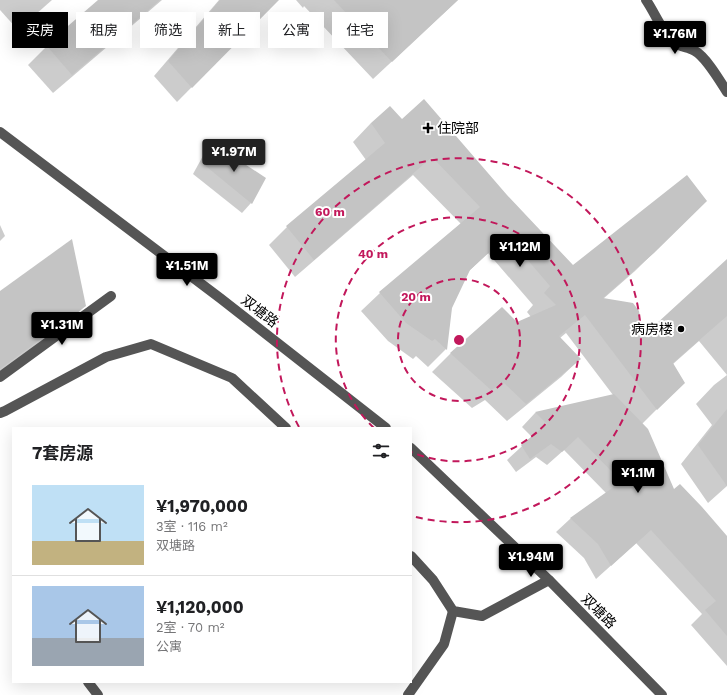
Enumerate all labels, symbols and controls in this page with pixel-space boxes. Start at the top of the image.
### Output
chip: 买房 [12,12,68,48]
chip: 租房 [76,12,132,48]
chip: 筛选 [140,12,196,48]
chip: 新上 [204,12,260,48]
chip: 公寓 [268,12,324,48]
chip: 住宅 [332,12,388,48]
pin: ¥1.76M [642,21,708,55]
text: ¥1.76M [653,26,697,41]
place label: 住院部 [437,120,479,136]
marker: 住院部 [422,122,434,134]
pin: ¥1.97M [201,139,267,173]
text: ¥1.97M [211,144,257,159]
text: 60 m [315,205,345,219]
pin: ¥1.12M [487,234,553,268]
text: ¥1.12M [499,239,541,254]
text: 40 m [358,247,388,261]
pin: ¥1.51M [154,253,220,287]
text: ¥1.51M [165,258,209,273]
text: 20 m [401,290,431,304]
street label: 双塘路 [239,292,281,330]
pin: ¥1.31M [29,312,95,346]
text: ¥1.31M [40,317,84,332]
place label: 病房楼 [631,321,673,337]
marker: 病房楼 [676,324,686,334]
centre of rings [452,333,466,347]
icon: filters [370,440,392,462]
text: 7套房源 [32,443,93,463]
pin: ¥1.1M [610,460,666,494]
text: ¥1.1M [621,465,655,480]
text: ¥1,970,000 [156,496,248,516]
icon: home [64,501,112,549]
text: 3室 · 116 m² [156,519,228,534]
text: 双塘路 [156,538,195,553]
pin: ¥1.94M [498,544,564,578]
text: ¥1.94M [508,549,554,564]
street label: 双塘路 [578,590,620,632]
text: ¥1,120,000 [156,597,244,617]
icon: home [64,602,112,650]
text: 2室 · 70 m² [156,620,225,635]
text: 公寓 [156,639,182,654]

